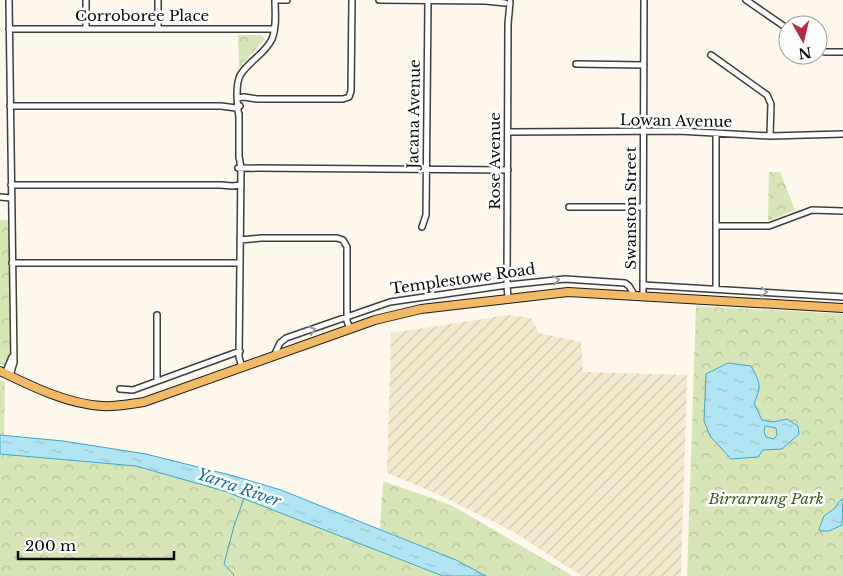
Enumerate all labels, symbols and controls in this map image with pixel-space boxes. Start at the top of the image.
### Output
street label: Corroboree Place [75,6,209,25]
north arrow [778,15,828,65]
text: N [797,43,813,63]
street label: Jacana Avenue [403,59,424,171]
street label: Lowan Avenue [620,110,732,131]
street label: Rose Avenue [485,112,504,210]
street label: Swanston Street [621,146,640,269]
street label: Templestowe Road [389,259,537,298]
one-way arrow [552,275,560,286]
one-way arrow [760,287,768,298]
one-way arrow [307,325,316,335]
water label: Yarra River [194,463,284,511]
park label: Birrarrung Park [707,489,824,508]
scale bar [18,528,174,560]
text: 200 m [25,536,76,555]

